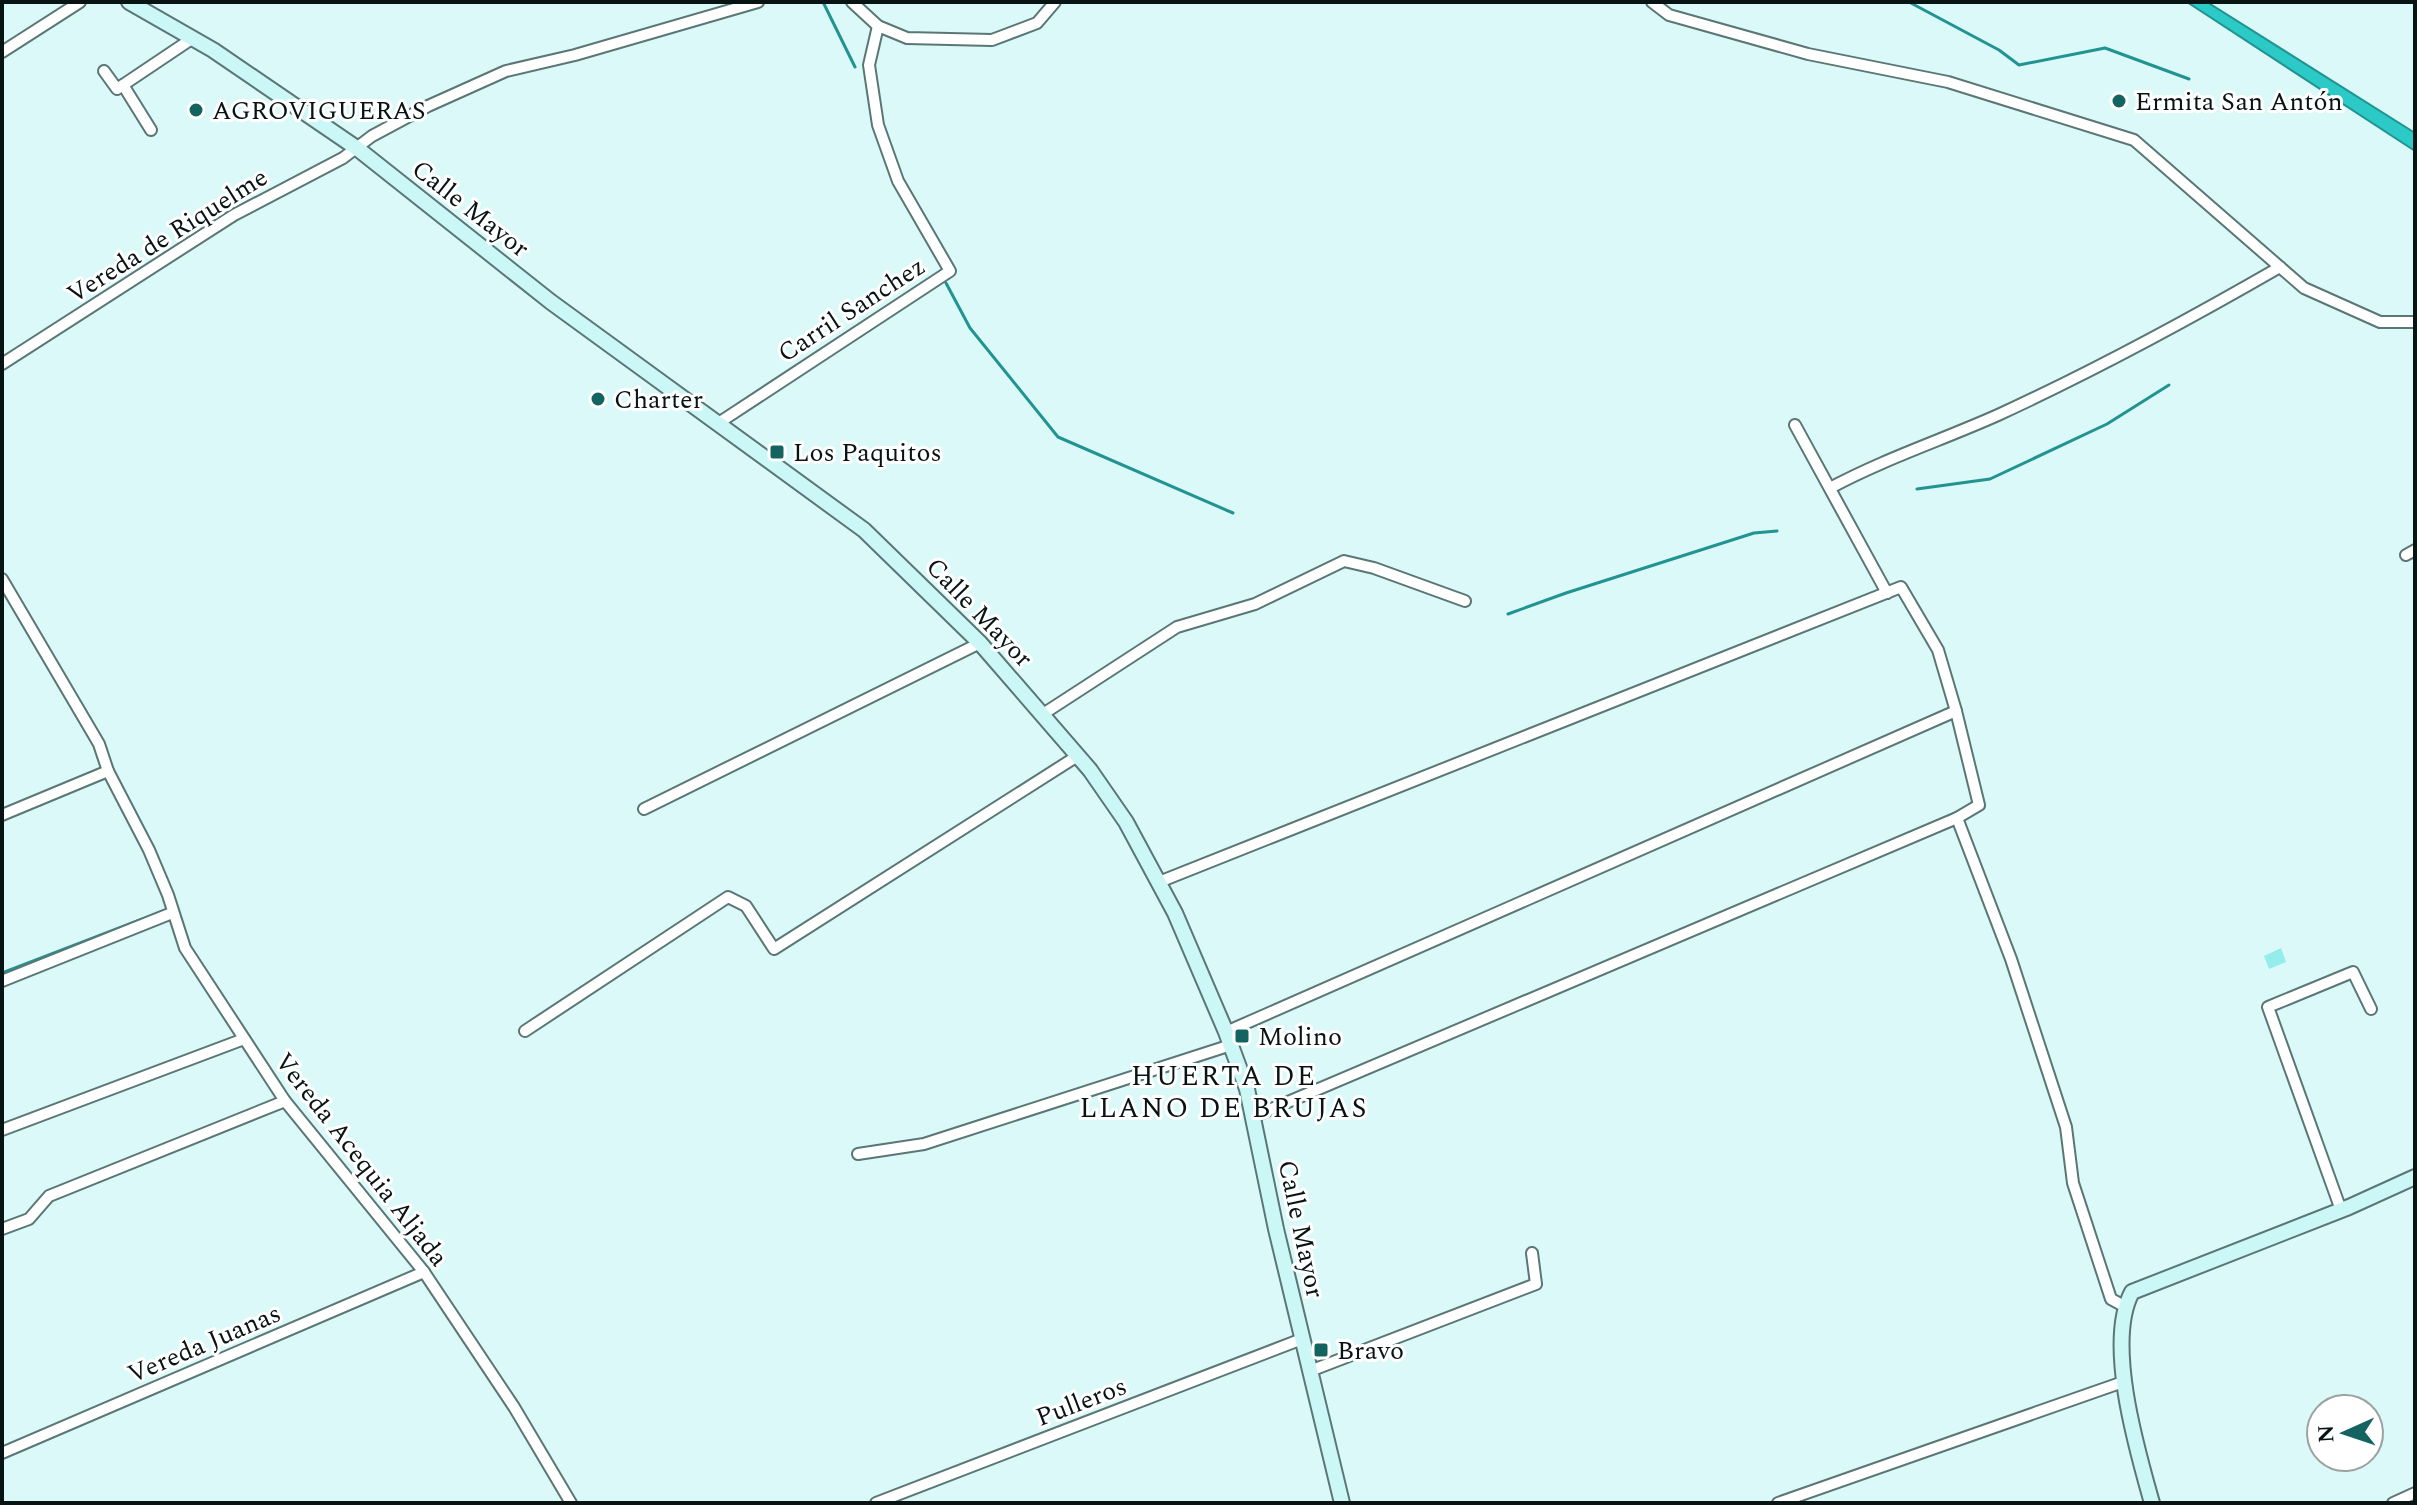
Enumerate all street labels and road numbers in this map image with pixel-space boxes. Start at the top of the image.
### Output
street label: Calle Mayor [403,150,538,268]
street label: Vereda de Riquelme [59,158,276,314]
street label: Carril Sanchez [770,247,933,373]
street label: Calle Mayor [916,548,1042,677]
street label: Vereda Acequia Aljada [265,1044,458,1276]
street label: Calle Mayor [1267,1156,1335,1302]
street label: Vereda Juanas [121,1294,287,1394]
street label: Pulleros [1030,1366,1133,1438]

